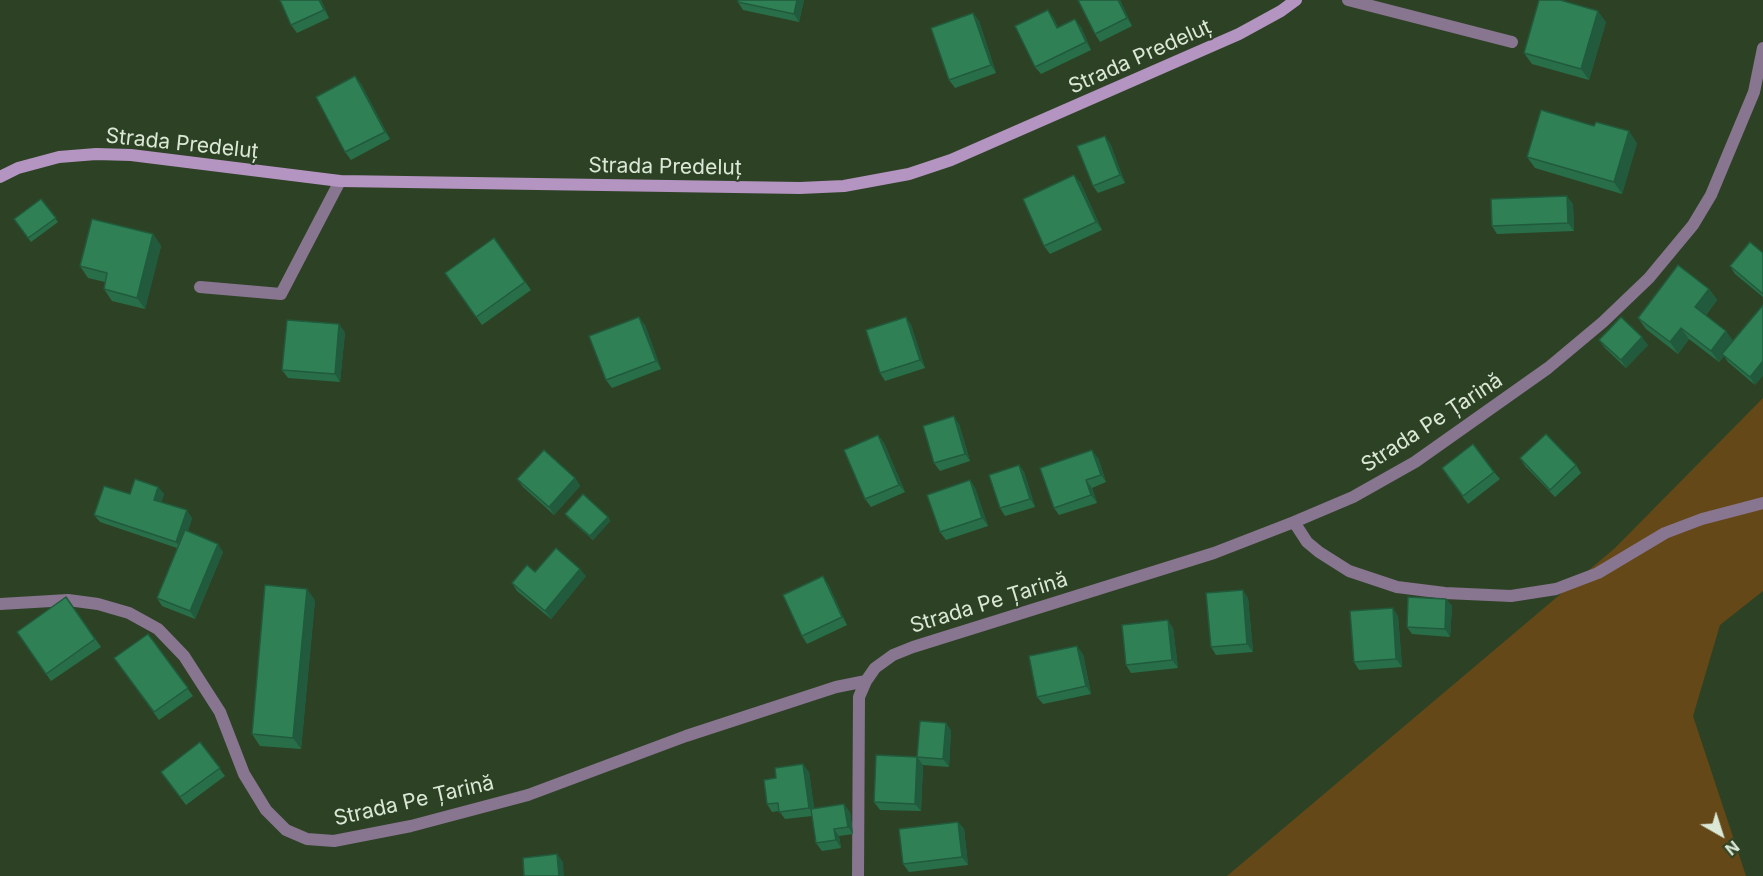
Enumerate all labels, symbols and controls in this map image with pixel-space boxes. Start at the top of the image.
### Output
street label: Strada Predeluț [1065,14,1215,100]
street label: Strada Predeluț [104,123,260,165]
street label: Strada Predeluț [588,153,742,181]
street label: Strada Pe Țarină [1357,368,1507,478]
street label: Strada Pe Țarină [907,567,1071,639]
street label: Strada Pe Țarină [332,770,496,832]
north arrow [1691,804,1751,864]
text: N [1721,836,1743,860]

